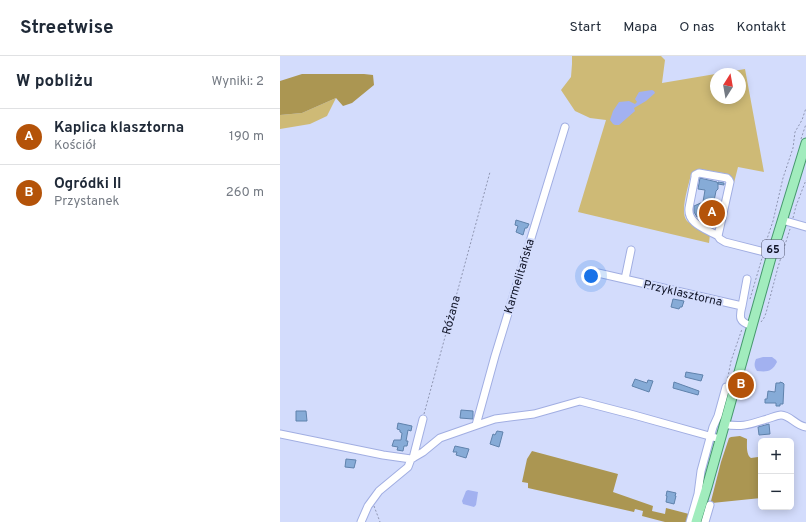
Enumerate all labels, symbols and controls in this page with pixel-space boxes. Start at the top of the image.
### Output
text: Streetwise [20,16,113,40]
text: Start [569,19,601,36]
text: Mapa [623,19,657,36]
text: O nas [679,19,715,36]
text: Kontakt [737,19,786,36]
north arrow [710,68,746,104]
text: W pobliżu [16,71,93,93]
text: Wyniki: 2 [211,74,264,90]
text: Kaplica klasztorna [54,119,184,138]
text: A [24,129,34,145]
text: 190 m [229,129,264,145]
text: Kościół [54,138,96,154]
text: Ogródki II [54,175,122,194]
text: B [25,185,33,201]
text: 260 m [226,185,264,201]
text: Przystanek [54,194,119,210]
pin: A [699,198,725,228]
street label: Karmelitańska [501,237,539,316]
road number: 65 [762,240,784,258]
your location [581,266,601,286]
street label: Przyklasztorna [642,277,724,311]
street label: Różana [439,294,465,337]
pin: B [728,370,754,400]
map controls [758,438,794,510]
button: + [758,438,794,474]
button: − [758,474,794,510]

